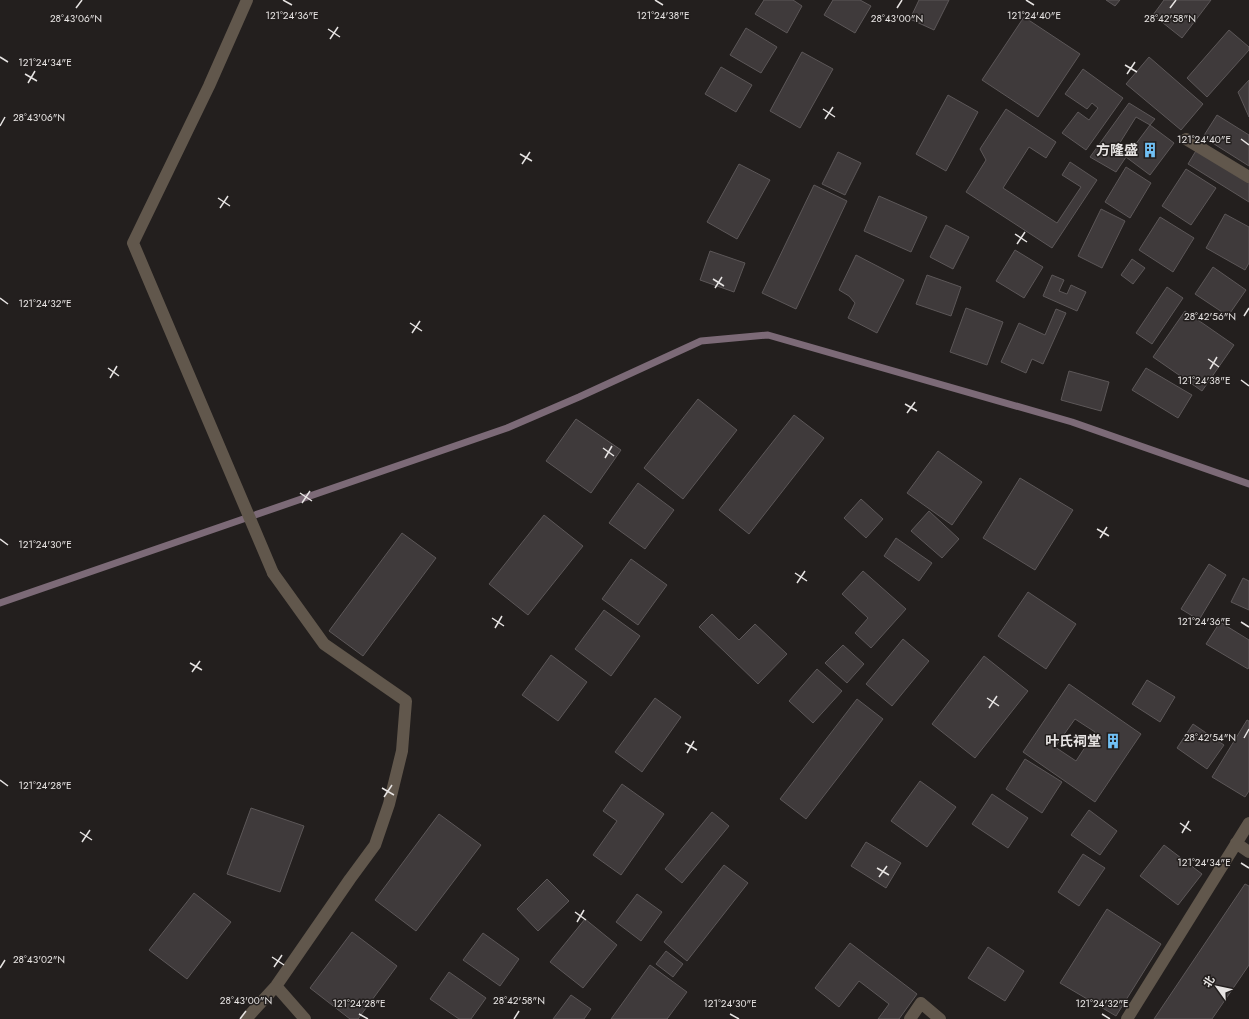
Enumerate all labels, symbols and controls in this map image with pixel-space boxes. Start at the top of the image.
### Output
text: 121°24'36"E [265,8,319,23]
text: 121°24'38"E [637,8,689,23]
text: 121°24'40"E [1007,8,1061,23]
text: 28°43'06"N [50,11,102,26]
text: 28°43'00"N [871,11,923,26]
text: 28°42'58"N [1144,11,1196,26]
text: 121°24'34"E [18,55,72,70]
text: 28°43'06"N [13,110,65,125]
text: 121°24'40"E [1177,132,1231,147]
place label: 方隆盛 [1096,140,1138,160]
building icon: 方隆盛 [1141,141,1159,159]
text: 121°24'32"E [18,296,72,311]
text: 28°42'56"N [1184,309,1236,324]
text: 121°24'38"E [1178,373,1230,388]
text: 121°24'30"E [18,537,72,552]
text: 121°24'36"E [1177,614,1231,629]
text: 28°42'54"N [1184,730,1236,745]
place label: 叶氏祠堂 [1045,731,1101,751]
building icon: 叶氏祠堂 [1104,732,1122,750]
text: 121°24'28"E [18,778,72,793]
text: 121°24'34"E [1177,855,1231,870]
text: 28°43'02"N [13,952,65,967]
north arrow [1197,967,1237,1007]
text: 北 [1199,973,1218,991]
text: 28°43'00"N [220,993,272,1008]
text: 28°42'58"N [493,993,545,1008]
text: 121°24'28"E [332,996,386,1011]
text: 121°24'30"E [703,996,757,1011]
text: 121°24'32"E [1075,996,1129,1011]

